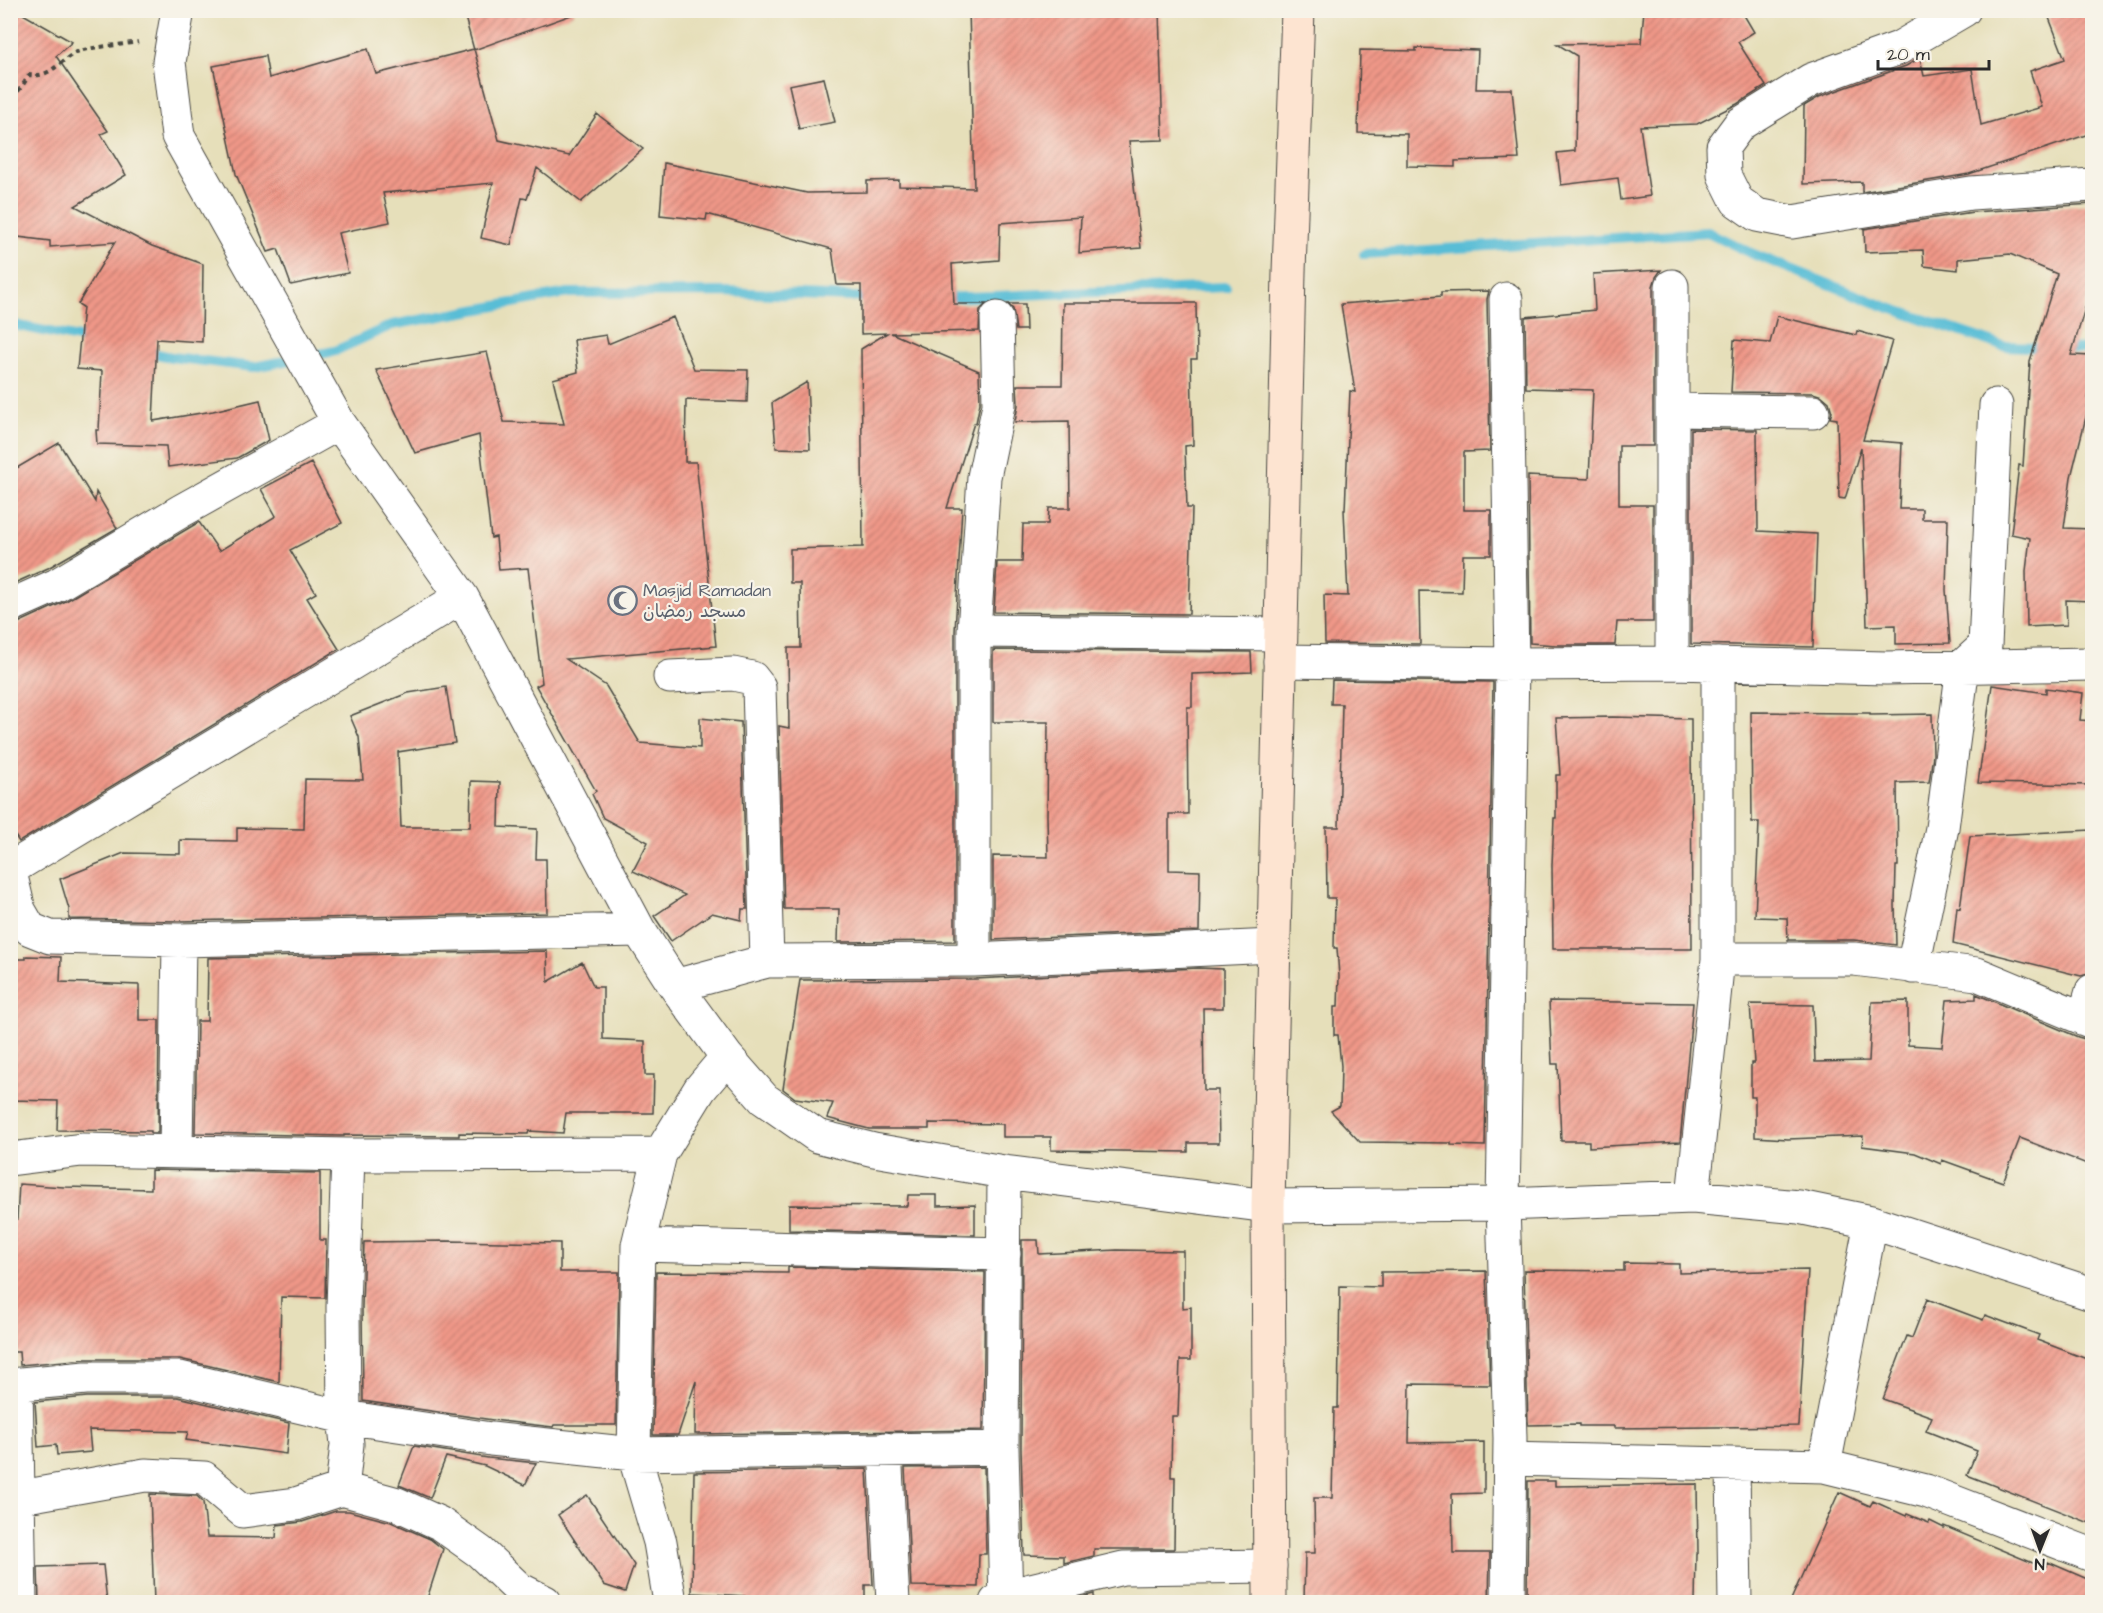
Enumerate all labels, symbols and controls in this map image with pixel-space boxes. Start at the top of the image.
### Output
scale bar [1878,33,1989,71]
text: 20 m [1887,42,1930,67]
place label: Masjid Ramadan مسجد رمضان [643,578,771,624]
mosque icon: Masjid Ramadan مسجد رمضان [606,584,638,616]
north arrow [2010,1520,2070,1580]
text: N [2035,1553,2045,1575]

